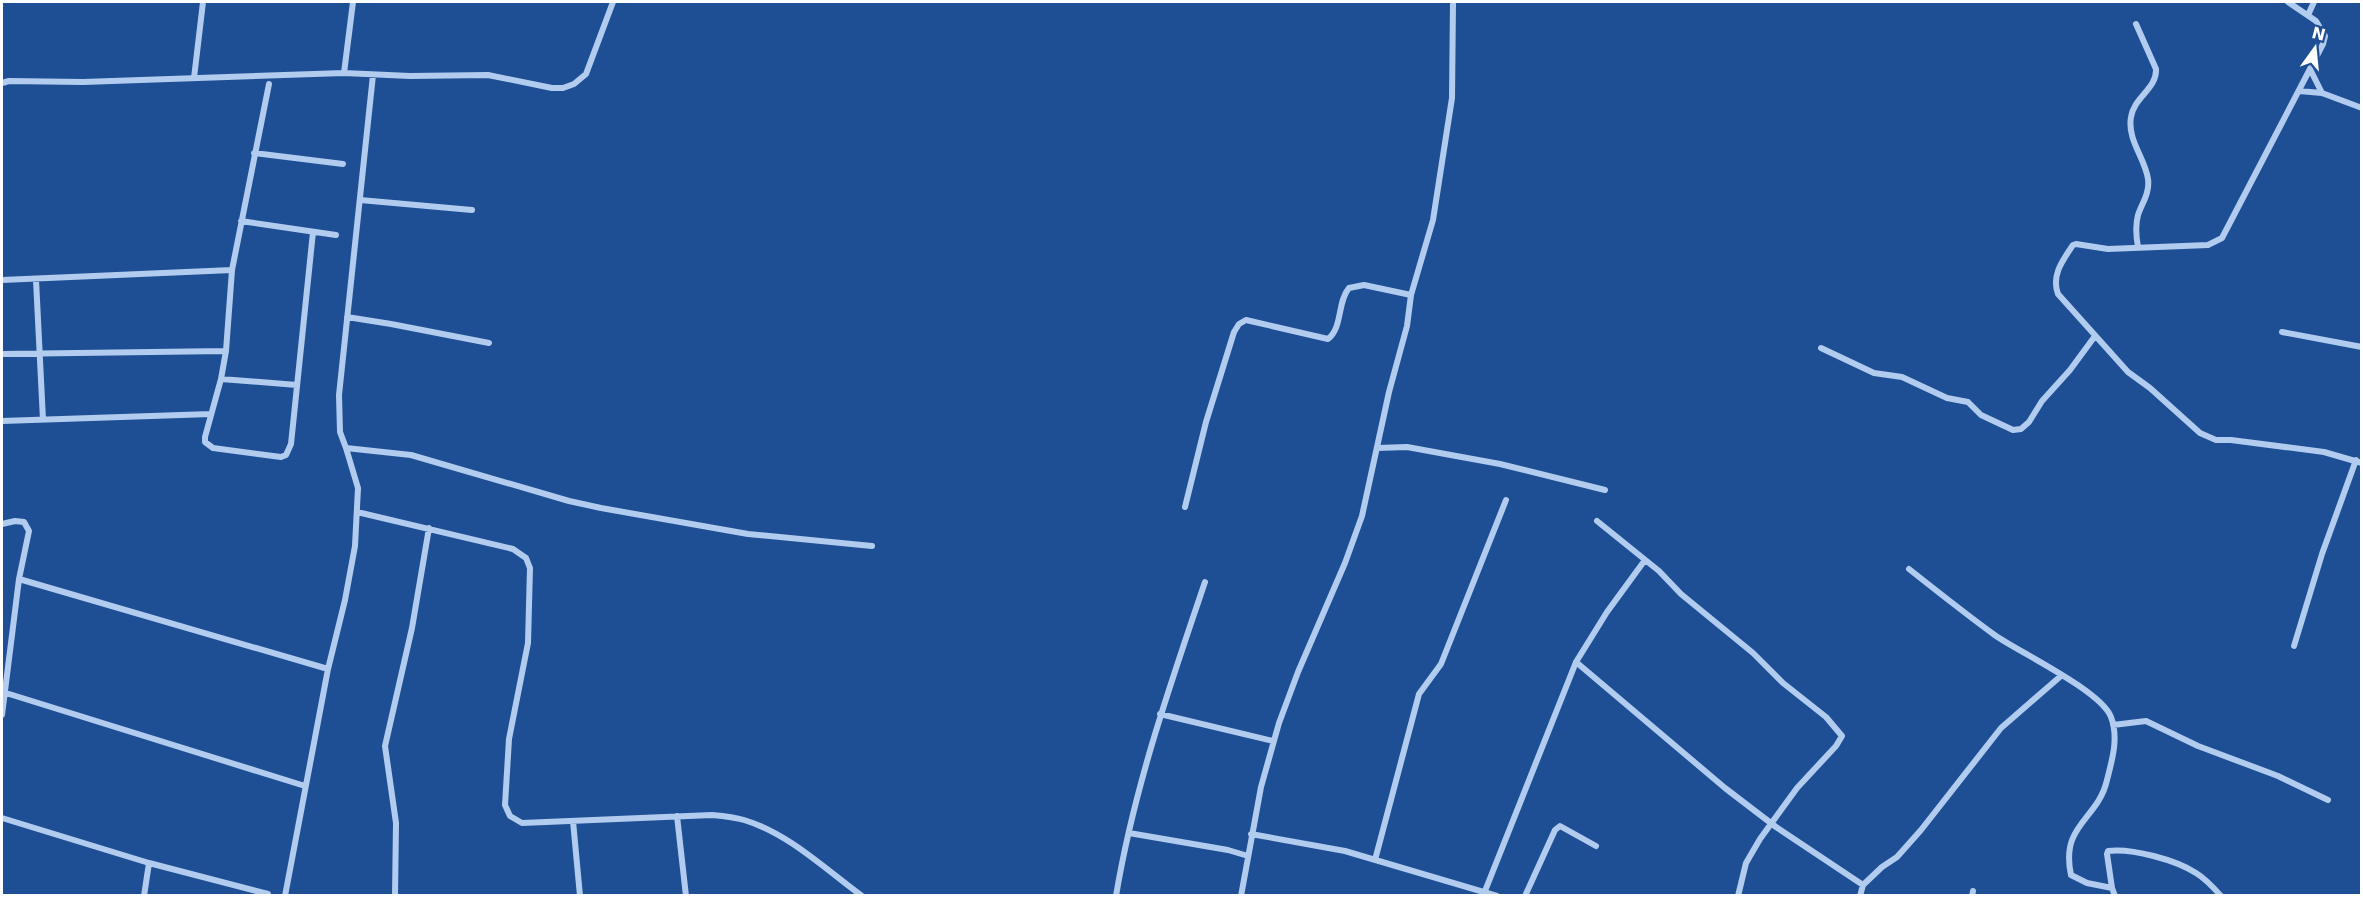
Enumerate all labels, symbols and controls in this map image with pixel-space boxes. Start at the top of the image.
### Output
north arrow [2285,18,2345,78]
text: N [2310,23,2328,45]

